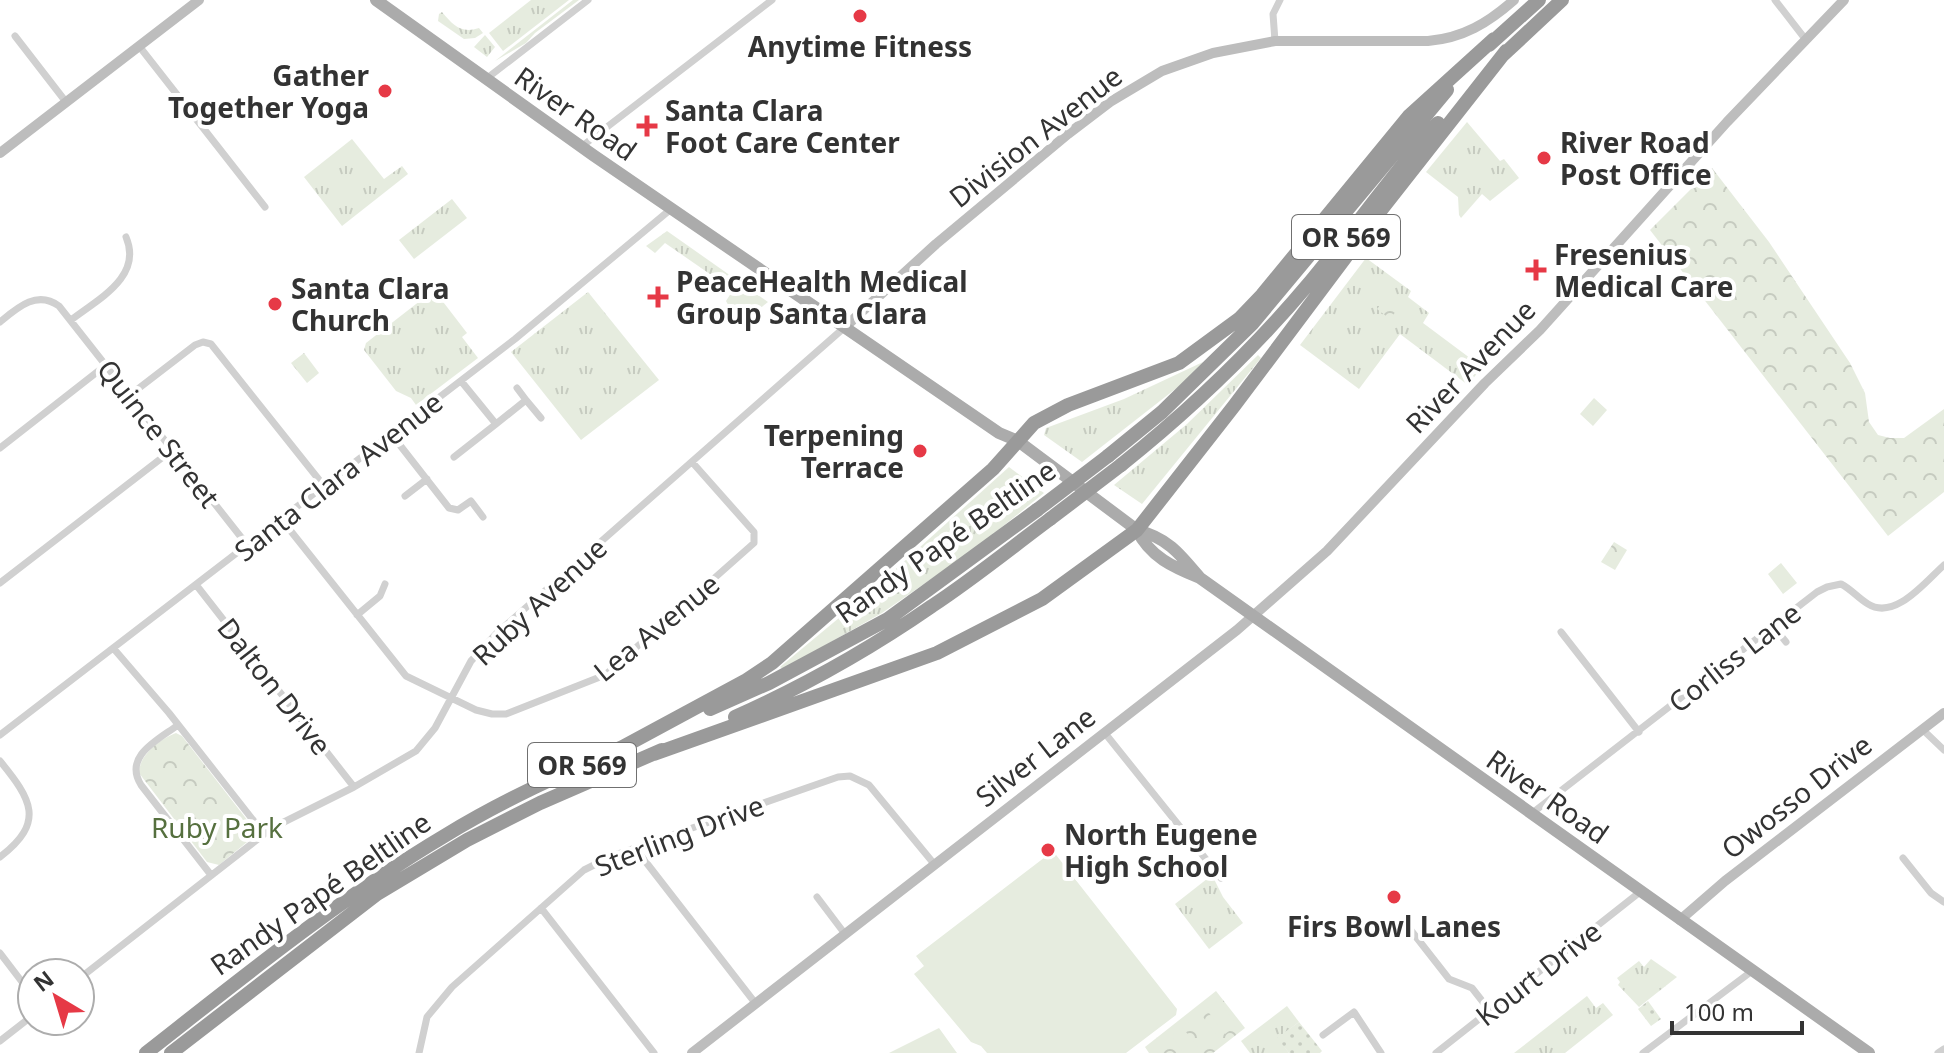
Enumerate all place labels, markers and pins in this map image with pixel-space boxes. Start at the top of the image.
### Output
marker: Anytime Fitness [851,7,869,25]
place label: Anytime Fitness [748,27,972,65]
place label: Gather Together Yoga [168,56,369,126]
marker: Gather Together Yoga [376,82,394,100]
place label: Santa Clara Foot Care Center [665,91,900,161]
marker: Santa Clara Foot Care Center [636,115,658,137]
place label: River Road Post Office [1560,123,1712,193]
marker: River Road Post Office [1535,149,1553,167]
place label: Fresenius Medical Care [1554,235,1733,305]
marker: Fresenius Medical Care [1525,259,1547,281]
place label: PeaceHealth Medical Group Santa Clara [676,262,968,332]
place label: Santa Clara Church [291,269,449,339]
marker: PeaceHealth Medical Group Santa Clara [647,286,669,308]
marker: Santa Clara Church [266,295,284,313]
place label: Terpening Terrace [764,416,904,486]
marker: Terpening Terrace [911,442,929,460]
place label: North Eugene High School [1064,815,1258,885]
marker: North Eugene High School [1039,841,1057,859]
marker: Firs Bowl Lanes [1385,888,1403,906]
place label: Firs Bowl Lanes [1287,907,1501,945]

